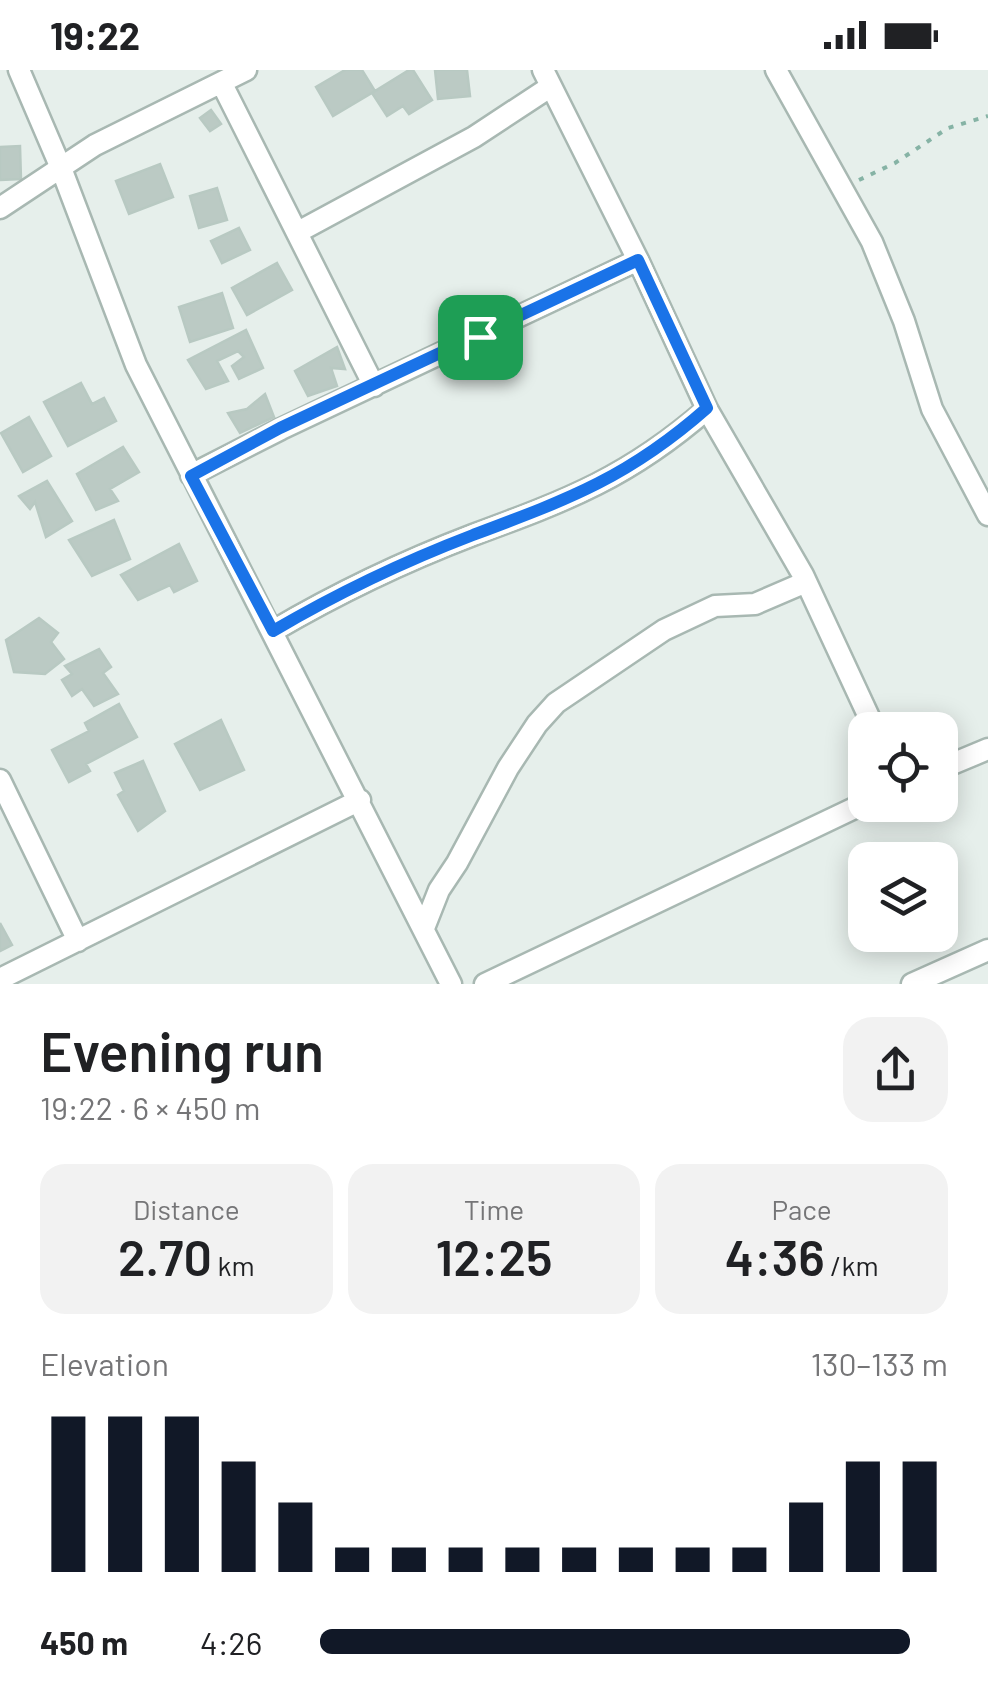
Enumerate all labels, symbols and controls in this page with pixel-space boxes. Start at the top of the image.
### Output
text: 19:22 [50,12,140,58]
pin [438,295,523,380]
icon: arrive [453,310,508,365]
map controls [848,712,958,952]
button: locate [848,712,958,822]
button: layers [848,842,958,952]
text: Evening run [40,1017,324,1083]
button: share [843,1017,948,1122]
text: 19:22 · 6 × 450 m [40,1088,260,1126]
text: Distance [133,1192,240,1226]
text: Time [464,1192,524,1226]
text: Pace [772,1192,832,1226]
text: 2.70 [118,1226,212,1286]
text: 12:25 [435,1226,552,1286]
text: 4:36 [725,1226,825,1286]
text: km [212,1248,255,1282]
text: /km [825,1248,879,1282]
text: Elevation [40,1344,169,1382]
text: 130–133 m [811,1344,948,1382]
text: 450 m [40,1623,128,1661]
text: 4:26 [200,1623,262,1661]

